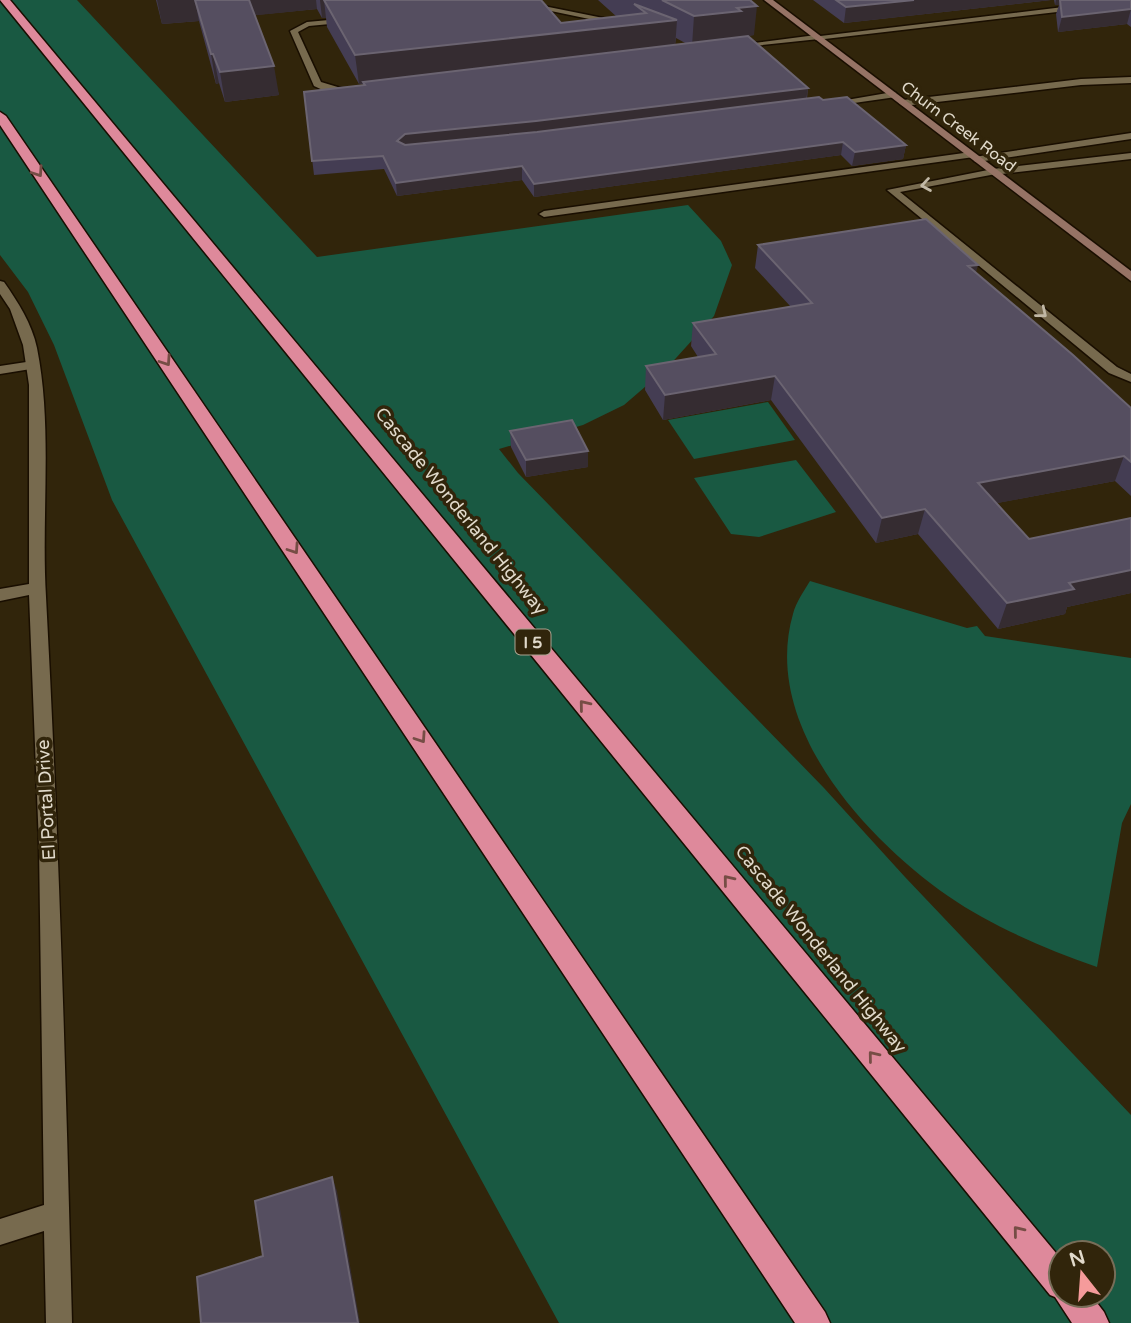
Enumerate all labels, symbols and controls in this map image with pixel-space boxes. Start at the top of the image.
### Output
street label: Churn Creek Road [897,77,1020,177]
one-way arrow [30,165,43,178]
one-way arrow [920,177,932,192]
one-way arrow [1033,305,1046,317]
one-way arrow [158,353,171,366]
street label: Cascade Wonderland Highway [371,403,552,619]
one-way arrow [286,541,298,554]
road number: I 5 [516,629,550,654]
one-way arrow [580,700,592,713]
one-way arrow [413,730,425,743]
street label: El Portal Drive [32,739,60,861]
street label: Cascade Wonderland Highway [731,841,912,1057]
one-way arrow [724,876,737,888]
one-way arrow [869,1051,881,1064]
one-way arrow [1013,1227,1026,1239]
north arrow [1047,1239,1117,1309]
text: N [1067,1246,1088,1271]

